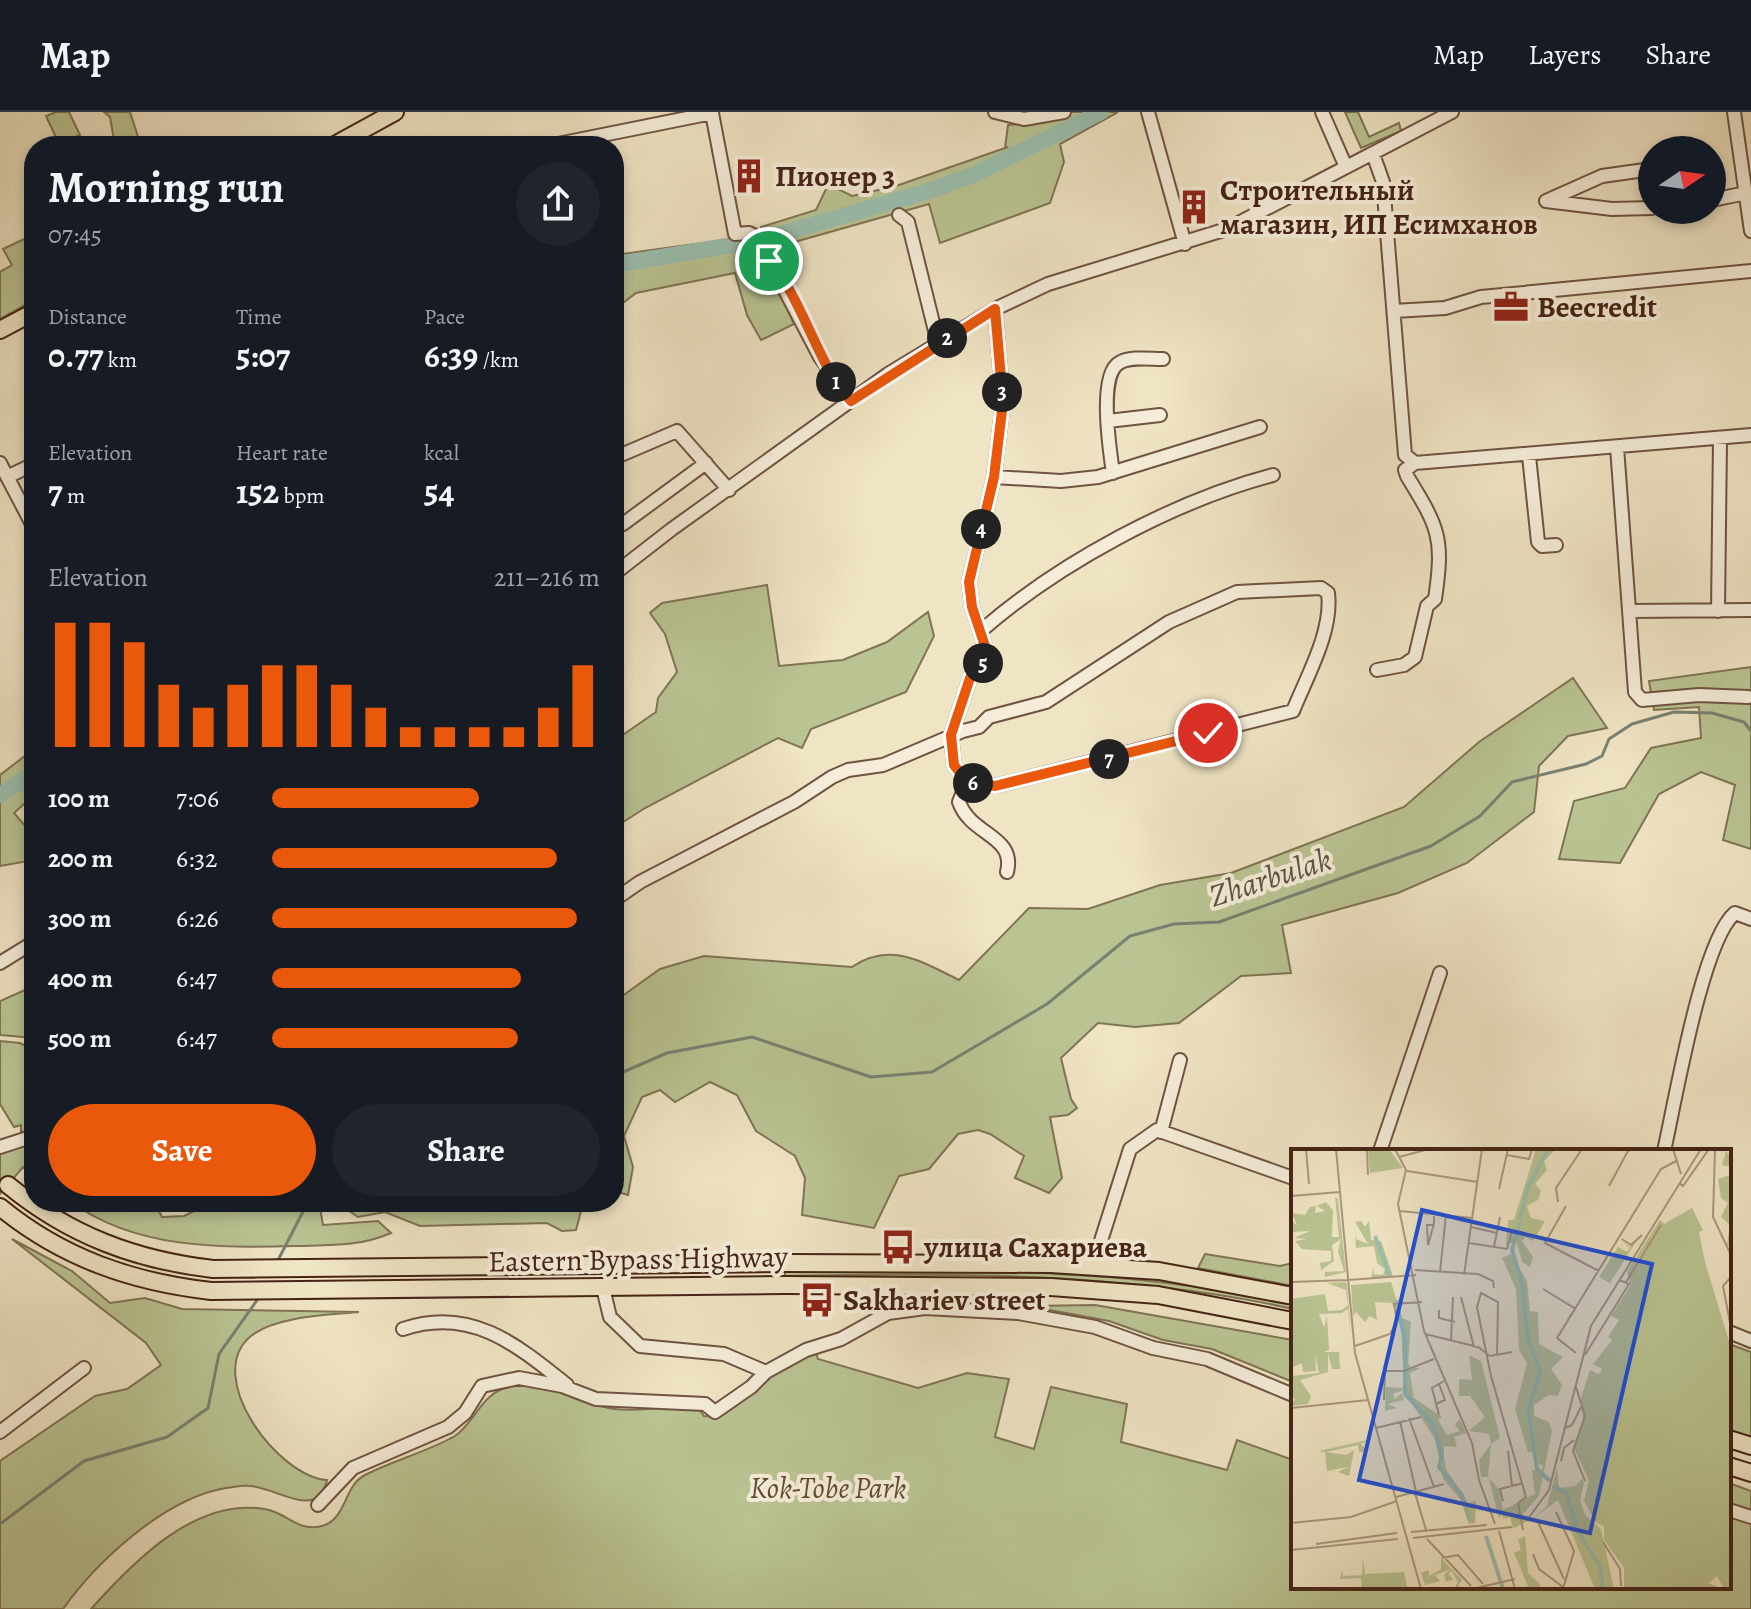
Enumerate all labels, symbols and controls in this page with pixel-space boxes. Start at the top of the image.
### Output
text: Map [40,29,110,81]
text: Map [1433,36,1484,74]
text: Layers [1528,36,1601,74]
text: Share [1645,36,1711,74]
north arrow [1638,136,1726,224]
map controls [1638,136,1726,224]
place label: Пионер 3 [775,156,895,196]
text: Morning run [48,157,284,217]
building icon: Пионер 3 [730,157,768,195]
button: share [516,162,600,246]
place label: Строительный магазин, ИП Есимханов [1220,170,1538,244]
building icon: Строительный магазин, ИП Есимханов [1175,188,1213,226]
text: 07:45 [48,217,102,252]
pin [735,227,803,295]
icon: arrive [747,239,791,283]
place label: Beecredit [1537,287,1657,327]
office icon: Beecredit [1492,288,1530,326]
text: Distance [48,302,127,332]
text: Time [236,302,282,332]
text: Pace [424,302,465,332]
pin: 2 [927,318,967,358]
text: 2 [942,323,952,353]
text: 0.77 [48,332,104,379]
text: 5:07 [236,332,290,379]
text: 6:39 [424,332,478,379]
text: km [104,345,137,375]
text: /km [478,345,519,375]
pin: 1 [816,362,856,402]
text: 1 [832,367,840,397]
pin: 3 [982,372,1022,412]
text: 3 [997,377,1007,407]
text: Elevation [48,438,132,468]
text: Heart rate [236,438,328,468]
text: kcal [424,438,459,468]
text: 7 [48,468,63,515]
text: 152 [236,468,279,515]
text: 54 [424,468,455,515]
text: m [63,481,85,511]
text: bpm [279,481,325,511]
pin: 4 [961,509,1001,549]
text: 4 [976,514,986,544]
text: Elevation [48,560,148,595]
text: 211–216 m [494,560,600,595]
pin: 5 [963,643,1003,683]
text: 5 [978,648,988,678]
pin [1174,699,1242,767]
icon: check [1186,711,1230,755]
pin: 7 [1089,739,1129,779]
text: 7 [1104,744,1114,774]
pin: 6 [953,763,993,803]
text: 6 [968,768,978,798]
text: 100 m [48,781,110,816]
text: 7:06 [176,781,219,816]
water label: Zharbulak [1203,837,1337,917]
text: 200 m [48,841,113,876]
text: 6:32 [176,841,217,876]
text: 300 m [48,901,112,936]
text: 6:26 [176,901,219,936]
text: 400 m [48,961,113,996]
text: 6:47 [176,961,217,996]
text: 500 m [48,1021,112,1056]
text: 6:47 [176,1021,217,1056]
button: Save [48,1104,316,1196]
button: Share [332,1104,600,1196]
inset map [1291,1149,1731,1589]
place label: улица Сахариева [923,1227,1148,1267]
bus stop icon: улица Сахариева [879,1228,917,1266]
street label: Eastern Bypass Highway [488,1236,789,1282]
place label: Sakhariev street [843,1280,1046,1320]
bus stop icon: Sakhariev street [798,1281,836,1319]
park label: Kok-Tobe Park [750,1468,906,1508]

